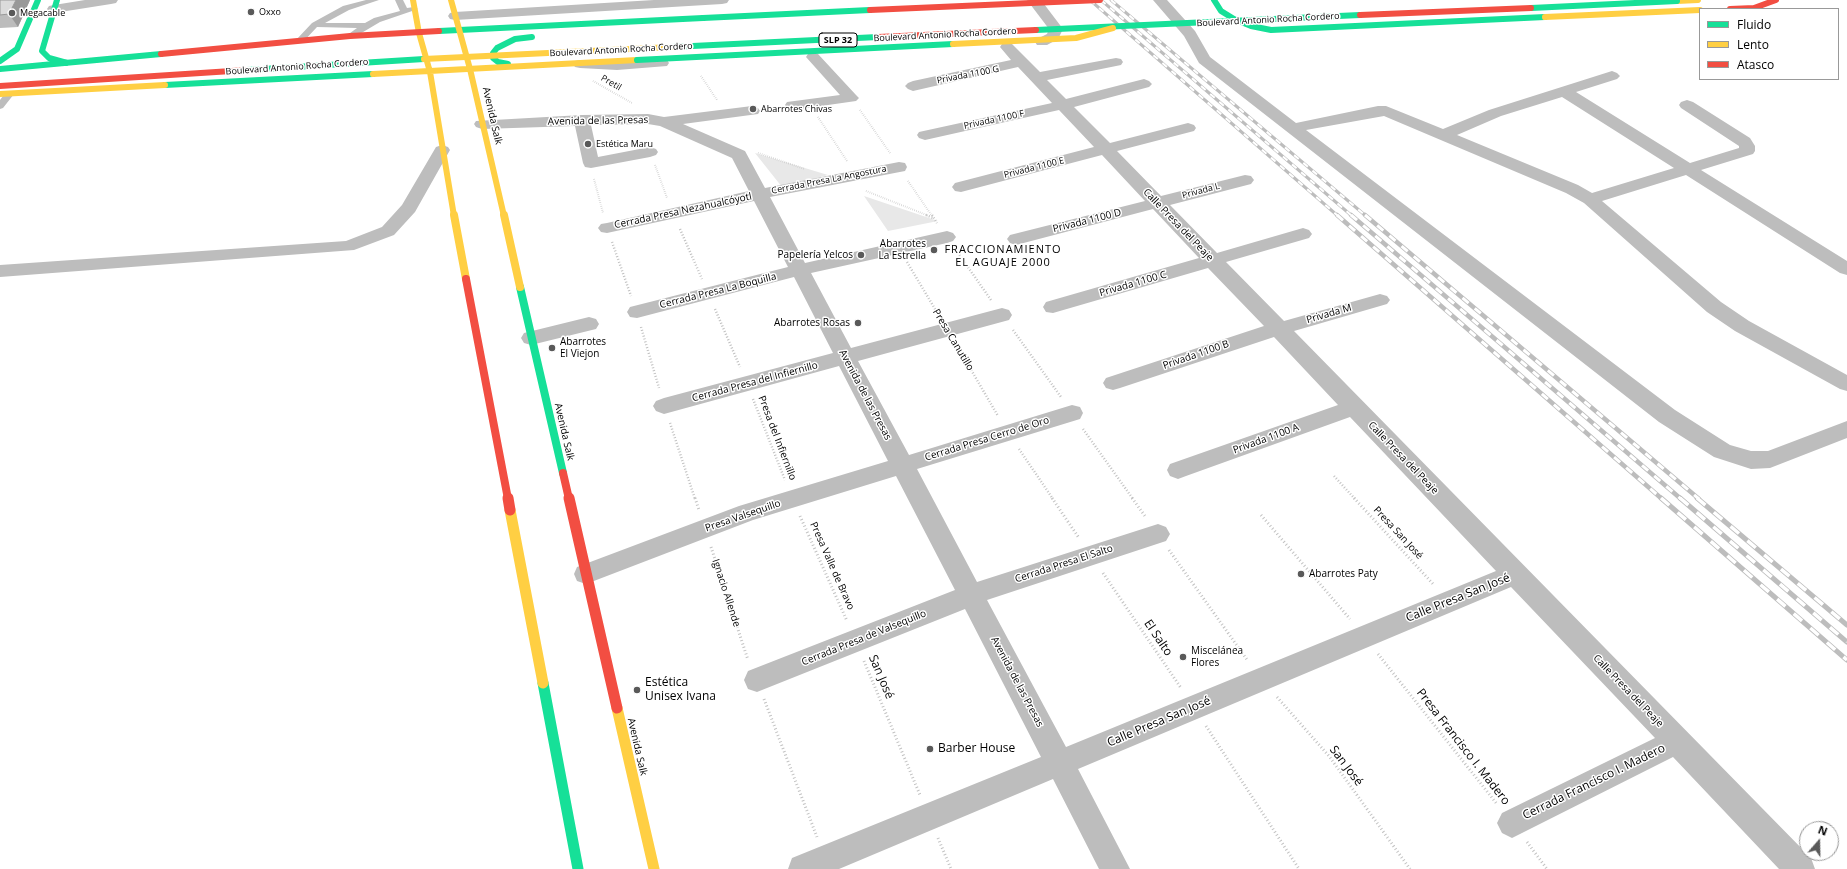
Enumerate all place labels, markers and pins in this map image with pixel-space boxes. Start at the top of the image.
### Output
marker: Oxxo [246,7,256,17]
place label: Oxxo [259,7,281,17]
marker: Megacable [7,8,17,18]
place label: Megacable [20,8,65,18]
marker: Abarrotes Chivas [748,104,758,114]
place label: Abarrotes Chivas [761,104,832,114]
marker: Estética Maru [583,139,593,149]
place label: Estética Maru [596,139,653,149]
place label: Abarrotes La Estrella [878,238,926,262]
marker: Abarrotes La Estrella [929,245,939,255]
place label: Papelería Yelcos [777,249,853,261]
marker: Papelería Yelcos [856,250,866,260]
place label: Abarrotes Rosas [774,317,850,329]
marker: Abarrotes Rosas [853,318,863,328]
place label: Abarrotes El Viejon [560,336,606,360]
marker: Abarrotes El Viejon [547,343,557,353]
place label: Abarrotes Paty [1309,568,1378,580]
marker: Abarrotes Paty [1296,569,1306,579]
place label: Miscelánea Flores [1191,645,1243,668]
marker: Miscelánea Flores [1178,652,1188,662]
place label: Estética Unisex Ivana [645,676,716,704]
marker: Estética Unisex Ivana [632,685,642,695]
place label: Barber House [938,742,1015,756]
marker: Barber House [925,744,935,754]

